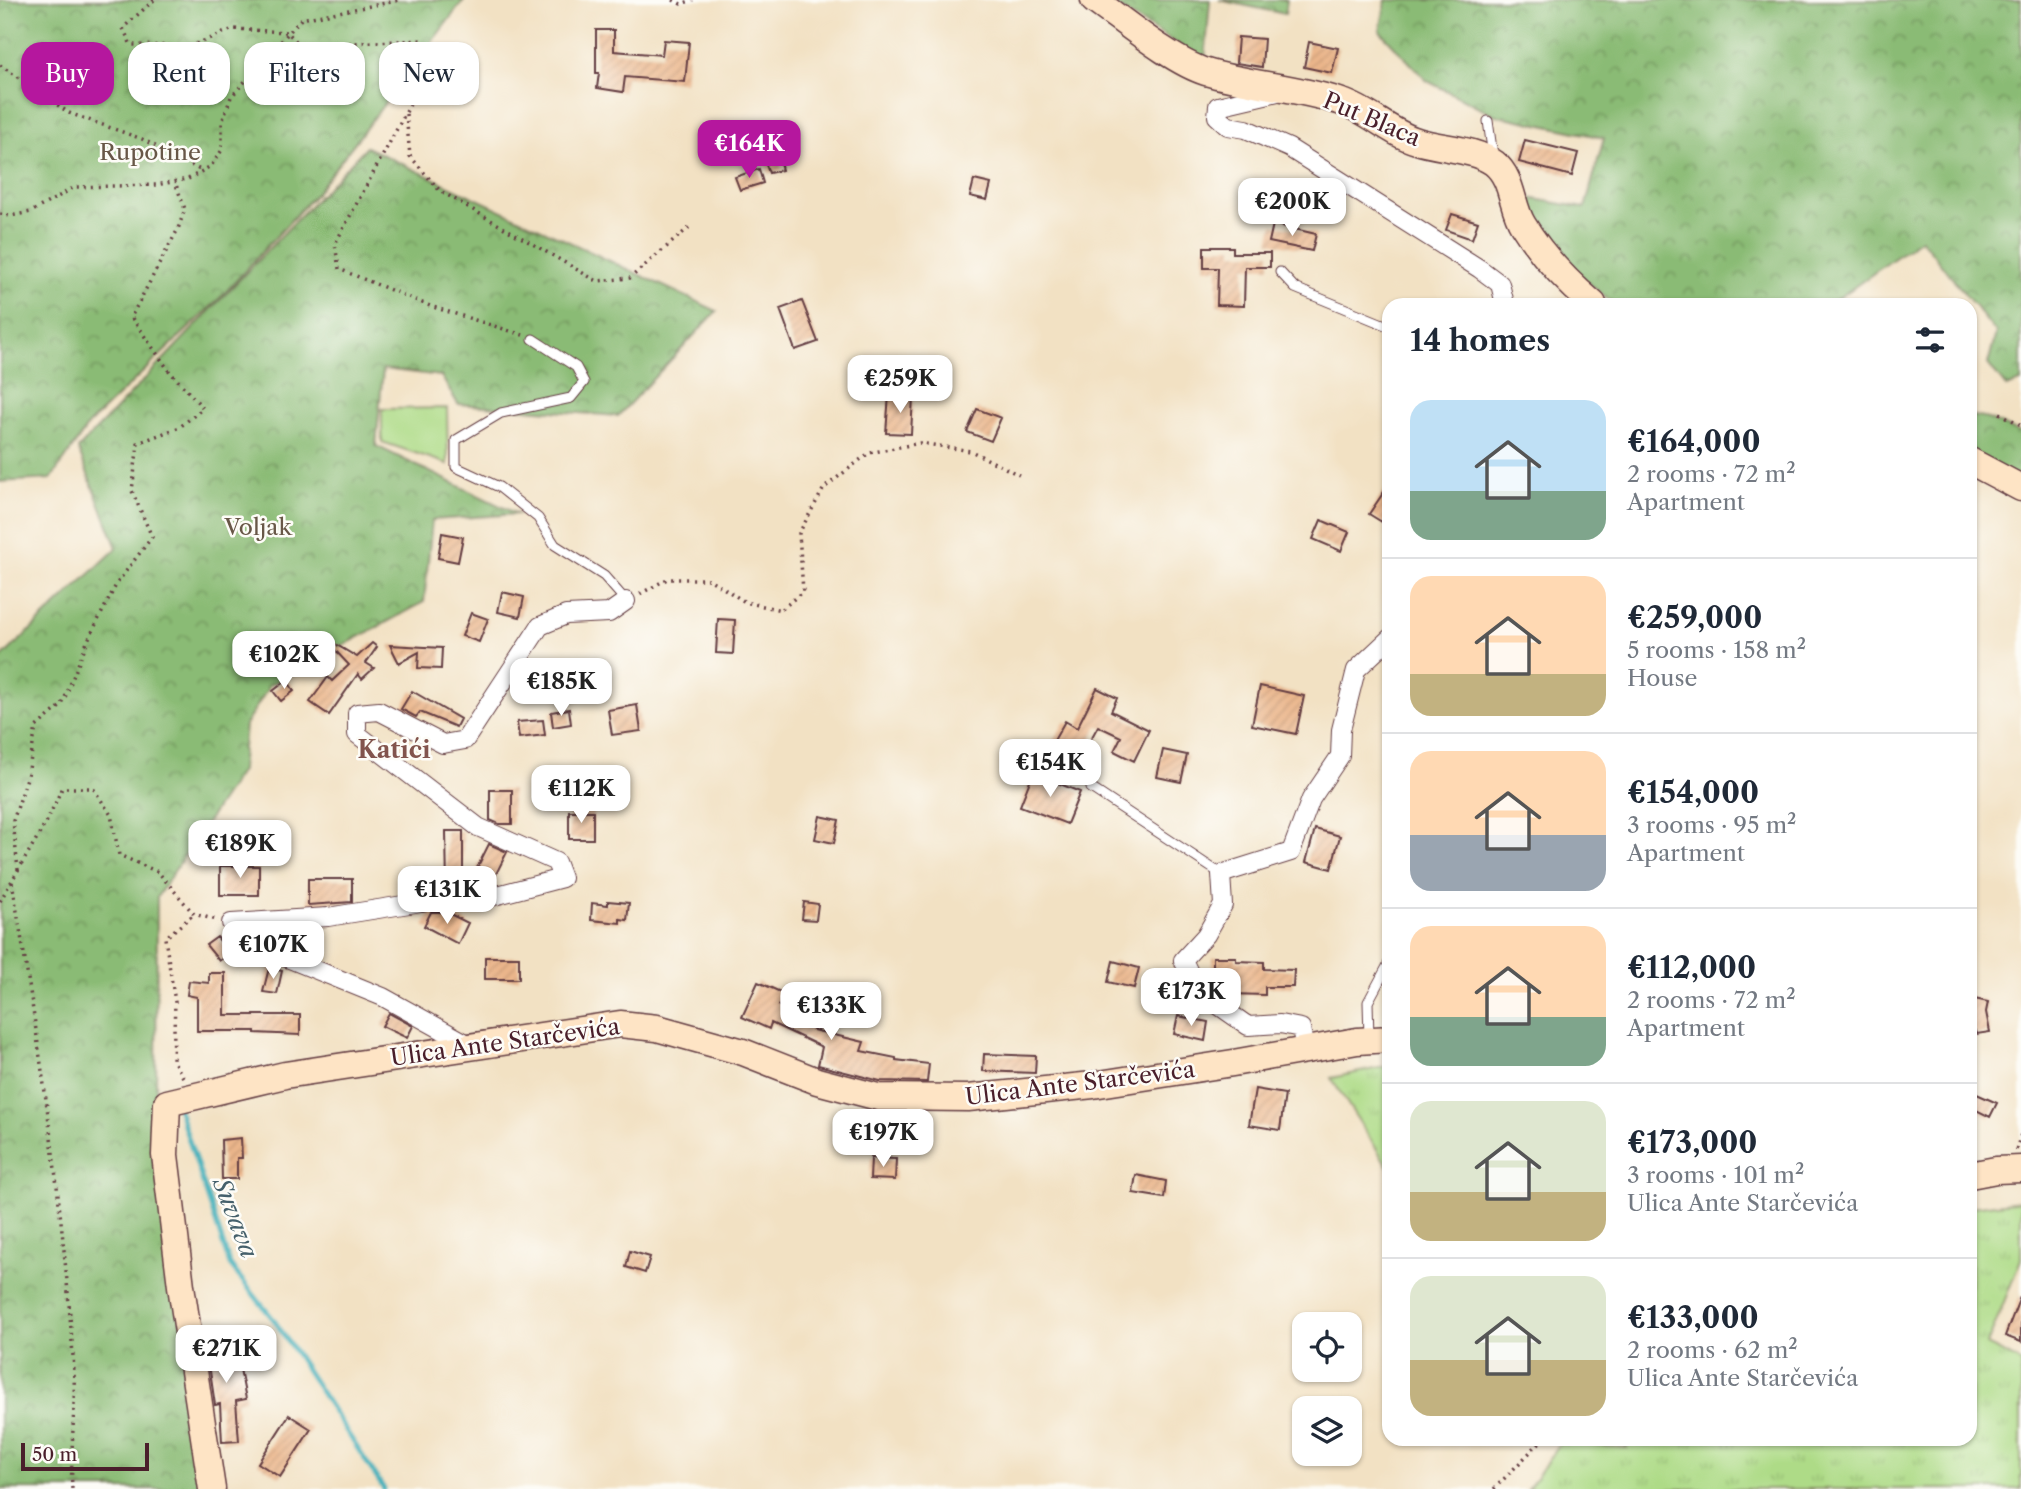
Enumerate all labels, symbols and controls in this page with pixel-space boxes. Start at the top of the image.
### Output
chip: Buy [21,42,114,105]
chip: Rent [128,42,230,105]
chip: Filters [244,42,365,105]
chip: New [379,42,479,105]
street label: Put Blaca [1319,86,1426,152]
pin: €164K [700,120,798,180]
text: €164K [714,129,784,157]
park label: Rupotine [99,138,201,166]
pin: €200K [1243,178,1341,238]
text: €200K [1254,187,1330,215]
icon: filters [1911,321,1949,359]
text: 14 homes [1410,322,1550,359]
pin: €259K [851,356,949,415]
text: €259K [864,364,937,392]
text: €164,000 [1627,423,1761,460]
icon: home [1466,428,1550,512]
text: 2 rooms · 72 m² [1627,460,1796,488]
text: Apartment [1627,488,1745,516]
park label: Voljak [223,513,293,541]
text: €259,000 [1627,599,1762,636]
icon: home [1466,604,1550,688]
pin: €102K [235,632,333,691]
text: 5 rooms · 158 m² [1627,636,1806,664]
text: €102K [248,640,320,668]
pin: €185K [512,658,610,718]
text: House [1627,664,1697,692]
text: €185K [526,667,596,695]
district label: Katići [357,735,431,764]
pin: €154K [1001,740,1099,799]
text: €154K [1015,748,1085,776]
pin: €112K [532,766,630,825]
text: €112K [547,774,615,802]
text: €154,000 [1627,774,1759,811]
icon: home [1466,779,1550,863]
text: 3 rooms · 95 m² [1627,811,1796,839]
pin: €189K [191,820,289,880]
text: €189K [204,829,276,857]
text: Apartment [1627,839,1745,867]
pin: €131K [398,866,496,926]
text: €131K [414,875,480,903]
pin: €107K [224,922,322,981]
text: €107K [238,930,308,958]
text: €112,000 [1627,949,1756,986]
icon: home [1466,954,1550,1038]
pin: €173K [1142,968,1240,1028]
text: €173K [1157,977,1225,1005]
pin: €133K [782,982,880,1042]
text: 2 rooms · 72 m² [1627,986,1796,1014]
text: €133K [796,991,866,1019]
street label: Ulica Ante Starčevića [389,1012,622,1072]
text: Apartment [1627,1014,1745,1042]
street label: Ulica Ante Starčevića [963,1055,1197,1111]
pin: €197K [834,1110,932,1169]
text: €197K [848,1118,918,1146]
text: €173,000 [1627,1124,1757,1161]
icon: home [1466,1129,1550,1213]
text: 3 rooms · 101 m² [1627,1161,1804,1189]
water label: Suvava [206,1172,264,1262]
text: Ulica Ante Starčevića [1627,1189,1858,1217]
text: €133,000 [1627,1299,1759,1336]
icon: home [1466,1304,1550,1388]
map controls [1292,1312,1362,1466]
button: locate [1292,1312,1362,1382]
pin: €271K [177,1326,275,1385]
text: €271K [192,1334,260,1362]
text: 2 rooms · 62 m² [1627,1336,1798,1364]
text: Ulica Ante Starčevića [1627,1364,1858,1392]
button: layers [1292,1396,1362,1466]
scale bar [21,1440,149,1472]
text: 50 m [32,1443,77,1466]

